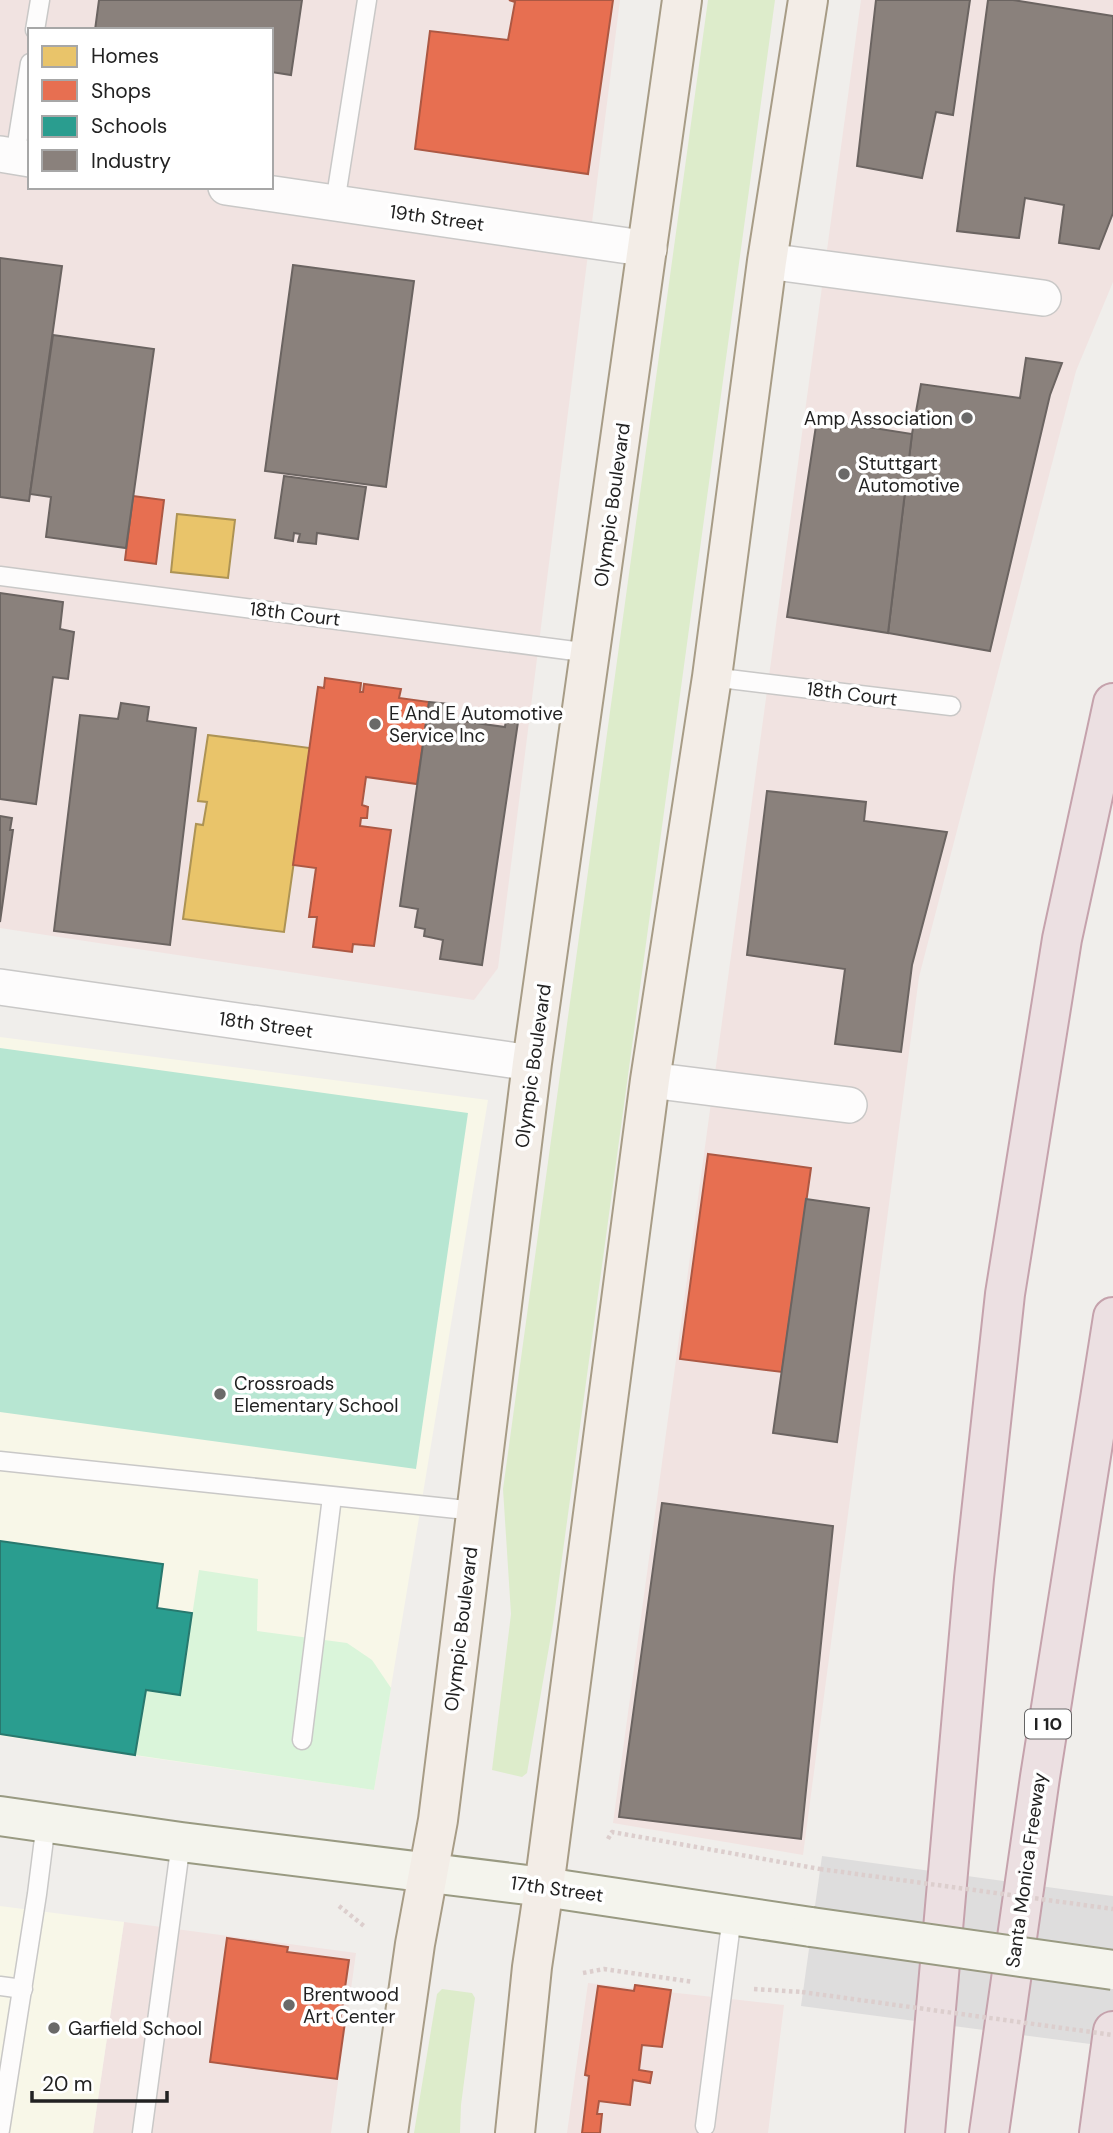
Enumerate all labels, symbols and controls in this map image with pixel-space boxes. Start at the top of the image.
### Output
legend [28,28,273,189]
text: Homes [91,42,159,70]
text: Shops [91,77,151,105]
text: Schools [91,112,167,140]
text: Industry [91,147,171,175]
street label: 19th Street [388,199,486,237]
place label: Amp Association [804,406,953,431]
marker: Amp Association [959,410,975,426]
street label: Olympic Boulevard [588,421,636,589]
place label: Stuttgart Automotive [858,451,960,498]
marker: Stuttgart Automotive [836,466,852,482]
street label: 18th Court [248,596,342,632]
street label: 18th Court [805,676,899,712]
place label: E And E Automotive Service Inc [389,701,563,748]
marker: E And E Automotive Service Inc [367,716,383,732]
street label: Olympic Boulevard [509,982,557,1150]
street label: 18th Street [217,1006,315,1044]
place label: Crossroads Elementary School [234,1371,398,1418]
marker: Crossroads Elementary School [212,1386,228,1402]
street label: Olympic Boulevard [439,1545,483,1713]
road number: I 10 [1025,1709,1071,1738]
street label: Santa Monica Freeway [1000,1770,1052,1969]
street label: 17th Street [509,1870,605,1908]
place label: Brentwood Art Center [303,1982,399,2029]
marker: Brentwood Art Center [281,1997,297,2013]
place label: Garfield School [68,2016,202,2041]
marker: Garfield School [46,2020,62,2036]
scale bar [32,2060,166,2104]
text: 20 m [42,2070,93,2098]

